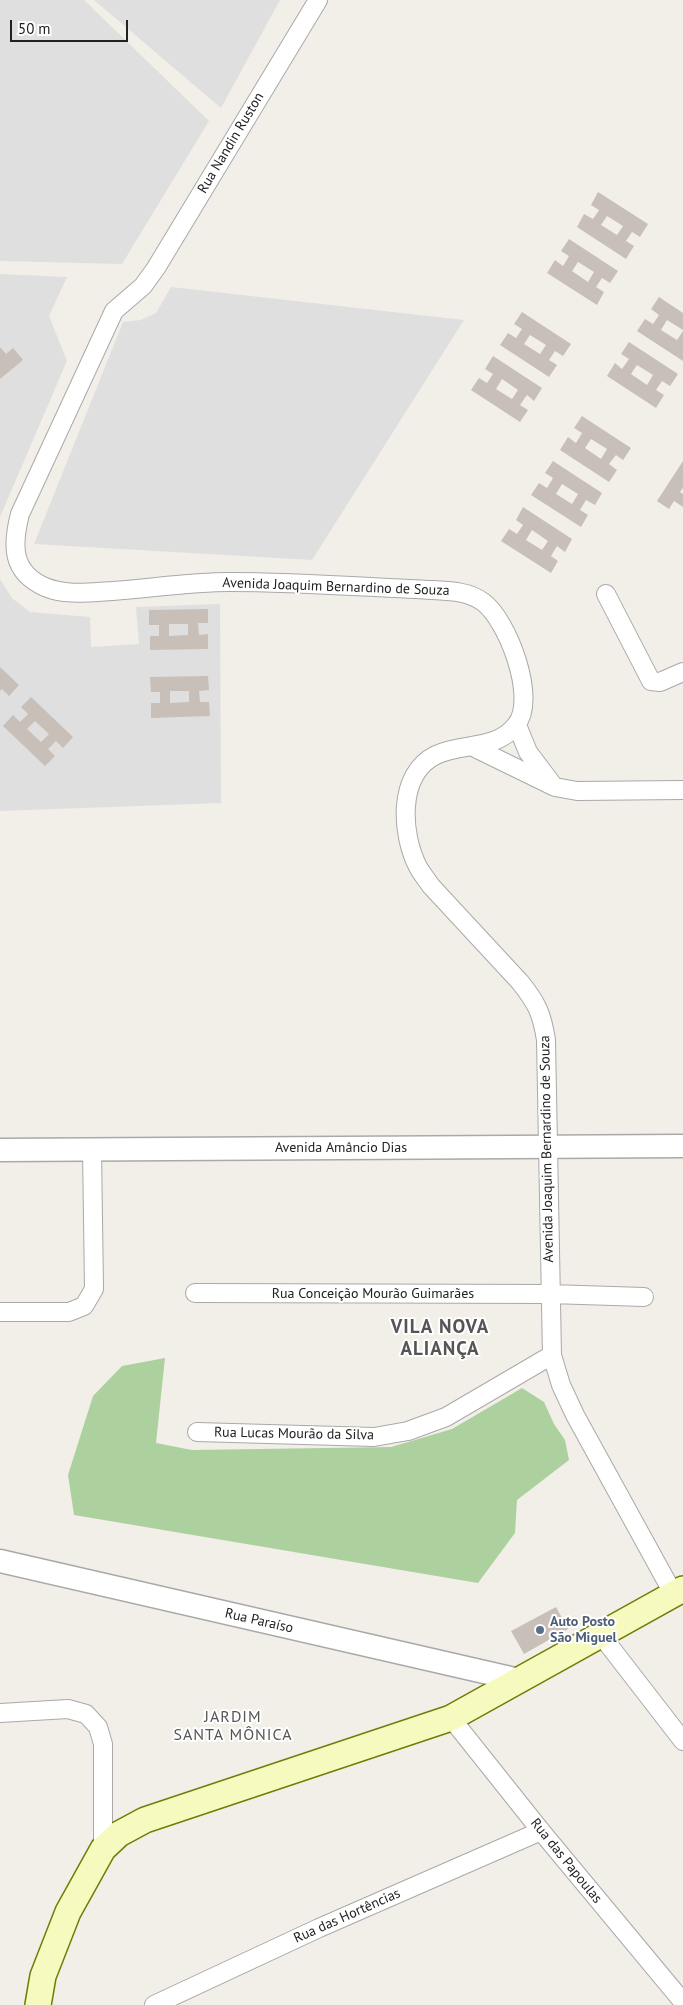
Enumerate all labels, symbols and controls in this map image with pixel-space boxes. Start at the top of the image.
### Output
scale bar [12,10,130,42]
text: 50 m [18,19,51,38]
street label: Rua Nandin Ruston [194,90,268,196]
street label: Avenida Joaquim Bernardino de Souza [222,575,450,599]
street label: Avenida Joaquim Bernardino de Souza [537,1035,557,1263]
street label: Avenida Amâncio Dias [275,1140,407,1156]
street label: Rua Conceição Mourão Guimarães [272,1286,474,1302]
district label: VILA NOVA ALIANÇA [390,1317,490,1361]
street label: Rua Lucas Mourão da Silva [214,1424,374,1444]
street label: Rua Paraíso [223,1605,295,1637]
place label: Auto Posto São Miguel [550,1614,617,1646]
marker: Auto Posto São Miguel [534,1624,546,1636]
district label: JARDIM SANTA MÔNICA [172,1707,294,1745]
street label: Rua das Papoulas [527,1815,605,1907]
street label: Rua das Hortências [291,1885,403,1947]

